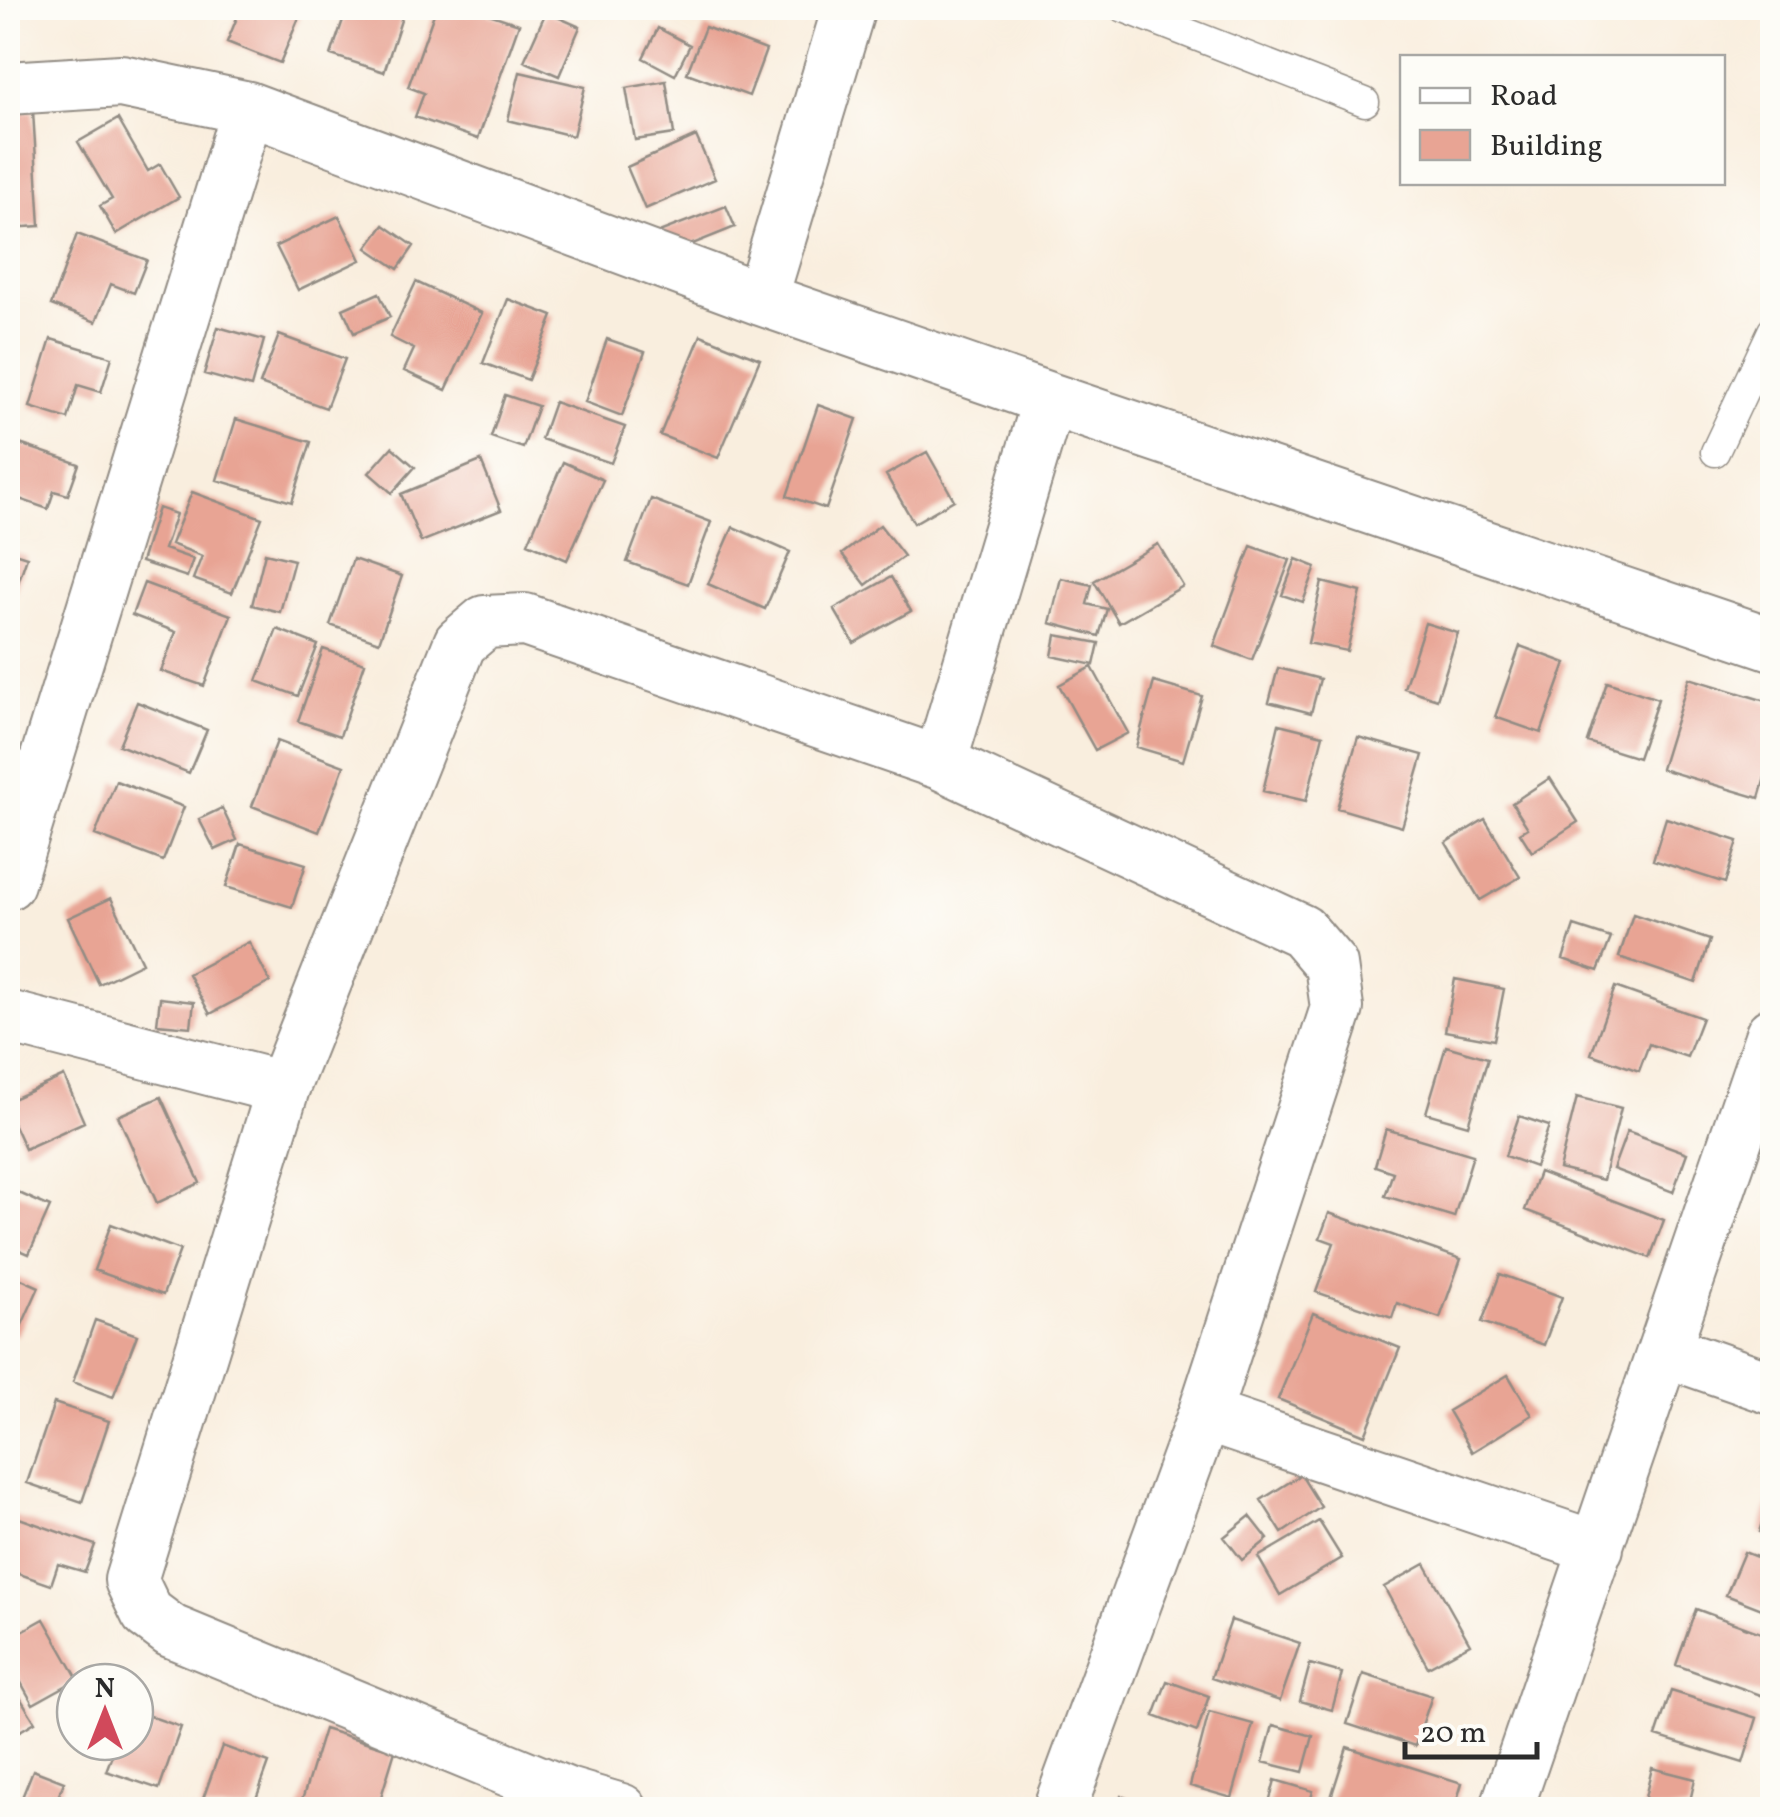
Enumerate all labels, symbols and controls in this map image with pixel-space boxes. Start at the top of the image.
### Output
legend [1400,55,1725,185]
text: Road [1490,76,1558,118]
text: Building [1490,126,1603,168]
north arrow [55,1662,155,1762]
text: N [95,1670,115,1709]
scale bar [1405,1697,1538,1759]
text: 20 m [1420,1713,1486,1755]

